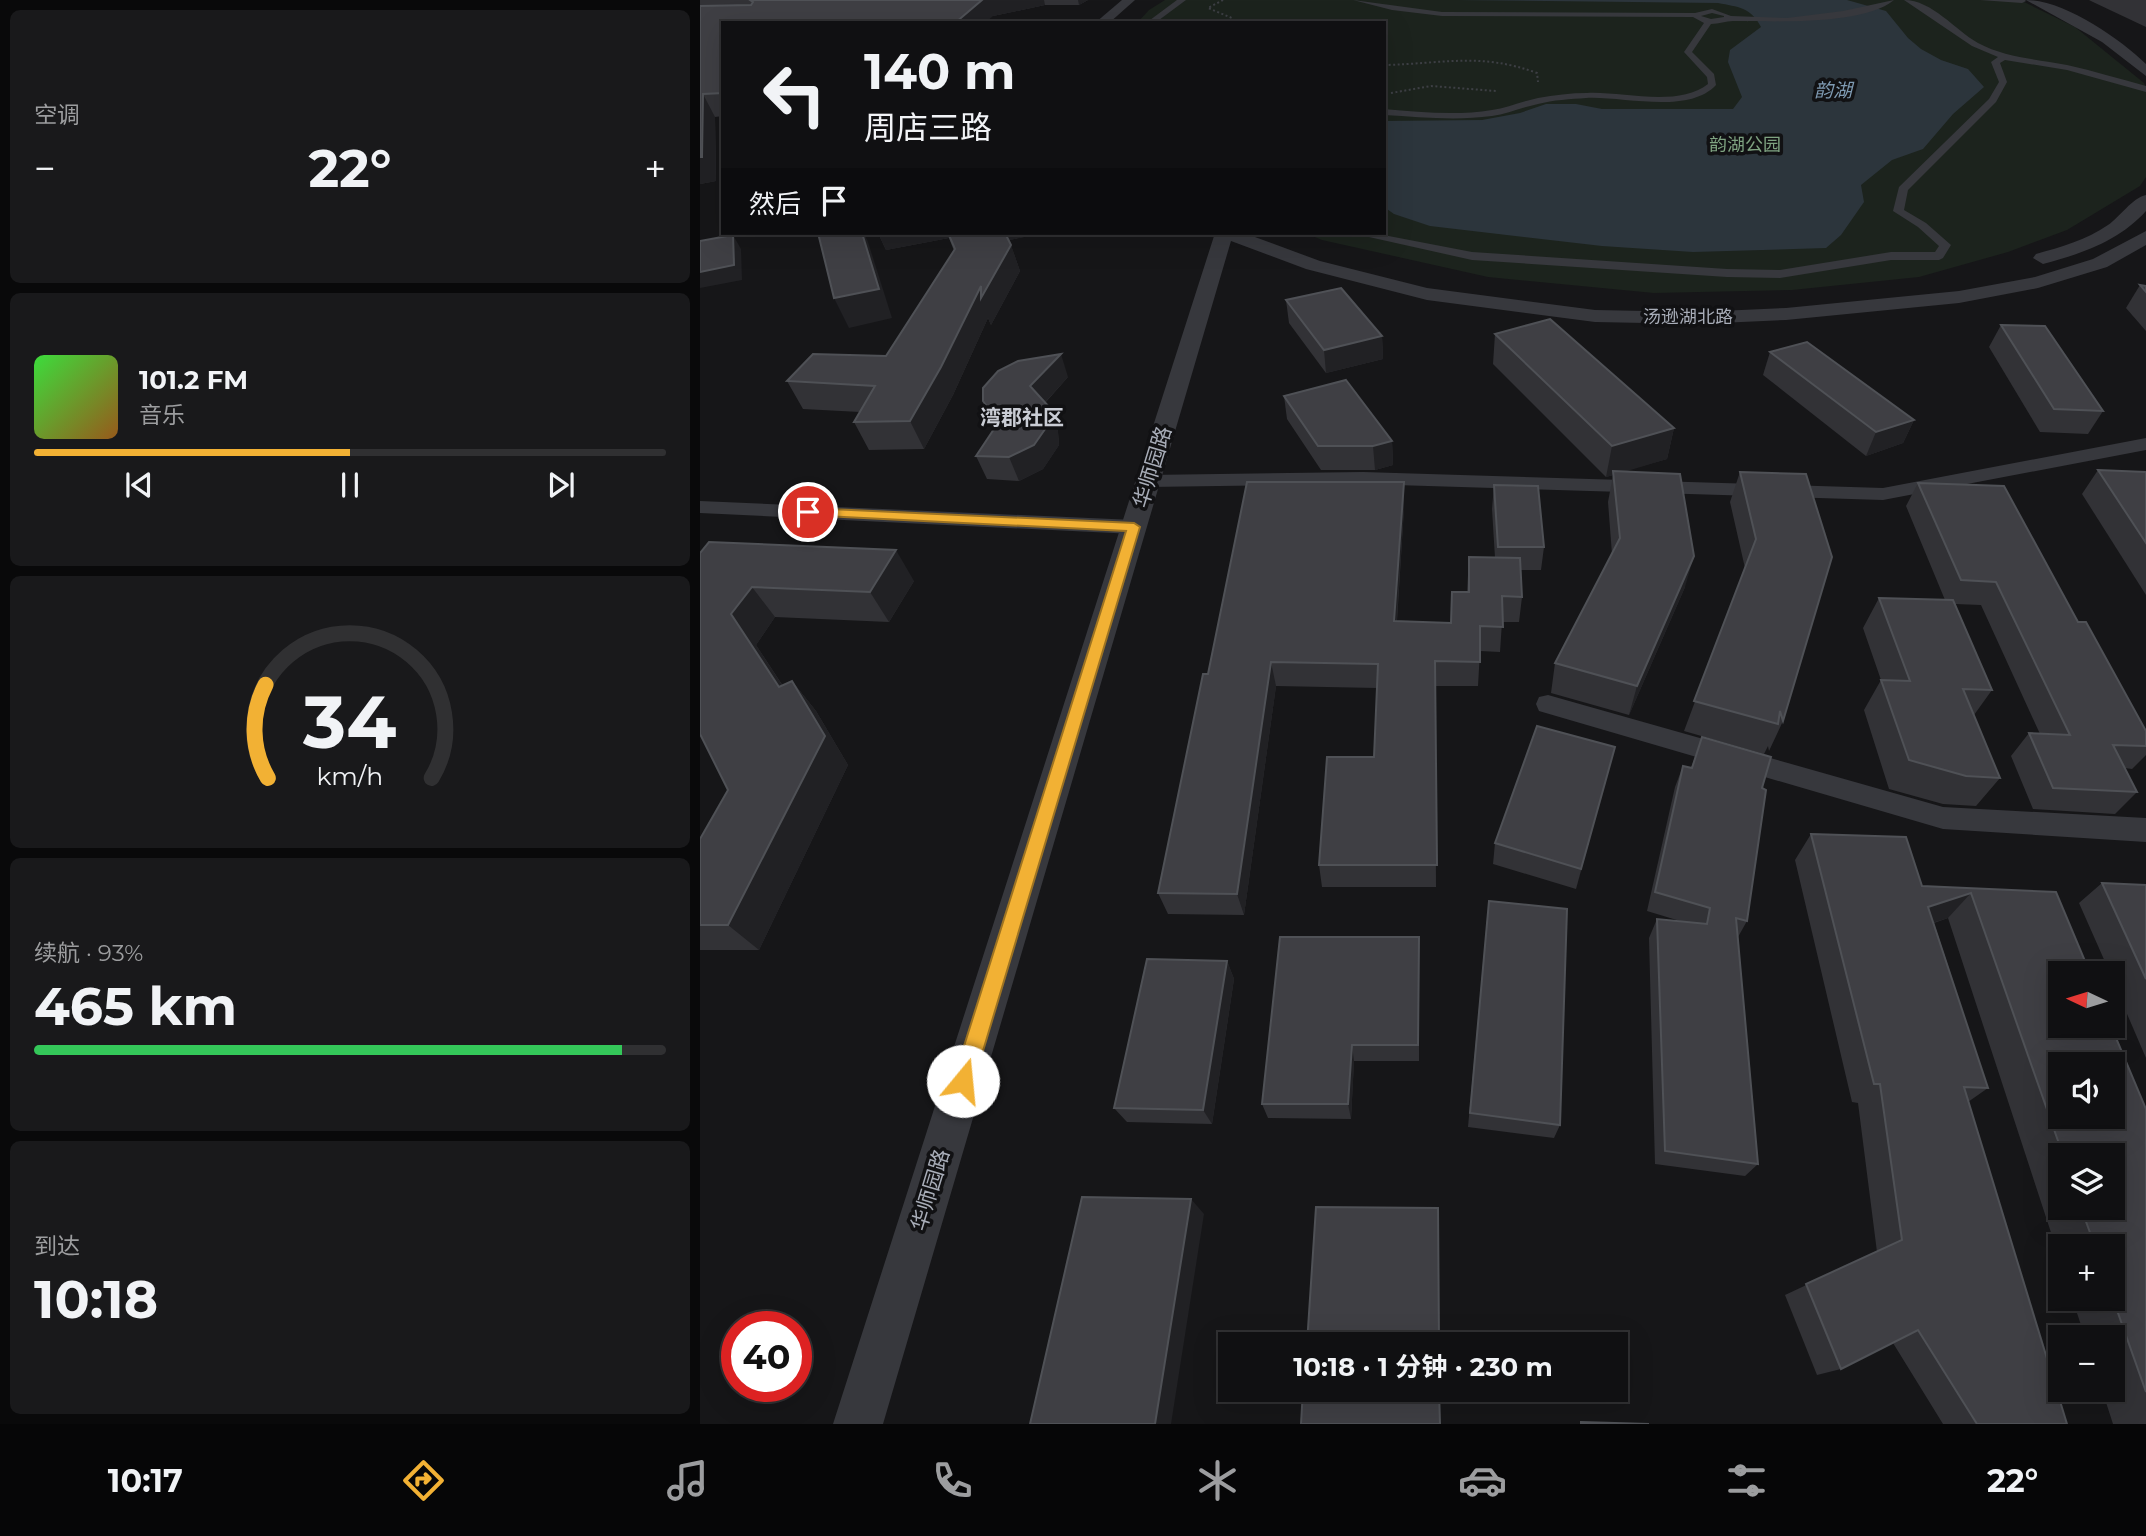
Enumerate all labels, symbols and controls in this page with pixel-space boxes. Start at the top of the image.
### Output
text: 140 m [864,42,1016,101]
icon: left [749,49,840,140]
water label: 韵湖 [1814,79,1855,102]
text: 空调 [34,101,80,129]
text: 周店三路 [864,108,992,147]
park label: 韵湖公园 [1709,134,1781,156]
text: 22° [308,137,392,200]
text: − [34,145,56,192]
text: + [644,145,666,192]
icon: arrive [815,182,853,220]
text: 然后 [749,188,801,220]
street label: 汤逊湖北路 [1643,306,1733,328]
text: 101.2 FM [139,364,248,396]
text: 音乐 [139,401,185,429]
district label: 湾郡社区 [980,405,1064,430]
street label: 华师园路 [1128,423,1176,511]
icon: previous [120,466,158,504]
icon: pause [331,466,369,504]
icon: next [542,466,580,504]
pin [778,482,838,542]
icon: arrive [789,493,827,531]
text: 34 [302,678,397,766]
text: km/h [317,761,383,791]
text: 续航 · 93% [34,939,143,967]
north arrow [2048,961,2124,1038]
map controls [2048,961,2125,1402]
text: 465 km [34,975,237,1038]
position arrow [926,1044,1000,1118]
button: sound [2048,1052,2125,1129]
button: layers [2048,1143,2125,1220]
street label: 华师园路 [906,1146,954,1234]
text: 到达 [34,1232,80,1260]
button: + [2048,1234,2125,1311]
text: 10:18 [34,1268,158,1331]
speed limit sign: 40 [721,1311,812,1402]
button: − [2048,1325,2125,1402]
text: 10:18 · 1 分钟 · 230 m [1293,1351,1553,1383]
icon: directions [399,1456,448,1505]
icon: music [663,1456,712,1505]
icon: phone [928,1456,977,1505]
icon: climate [1193,1456,1242,1505]
icon: car [1458,1456,1507,1505]
icon: filters [1722,1456,1771,1505]
text: 10:17 [108,1461,183,1500]
text: 22° [1987,1461,2038,1500]

